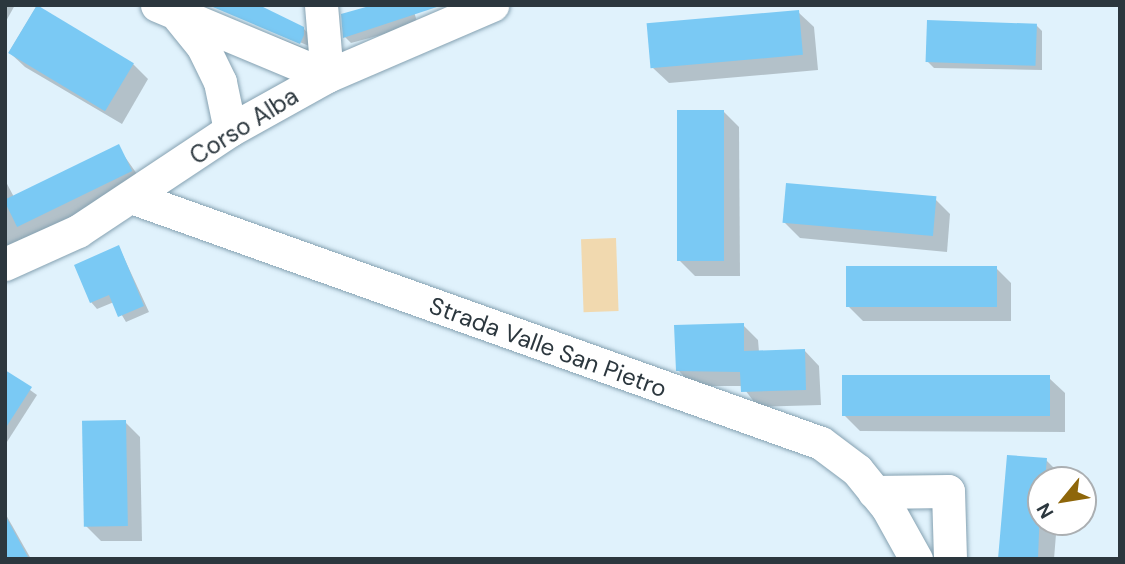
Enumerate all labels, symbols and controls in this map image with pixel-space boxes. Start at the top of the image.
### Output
street label: Corso Alba [184,81,304,171]
street label: Strada Valle San Pietro [425,291,671,403]
north arrow [1027,466,1097,536]
text: N [1031,499,1059,523]

